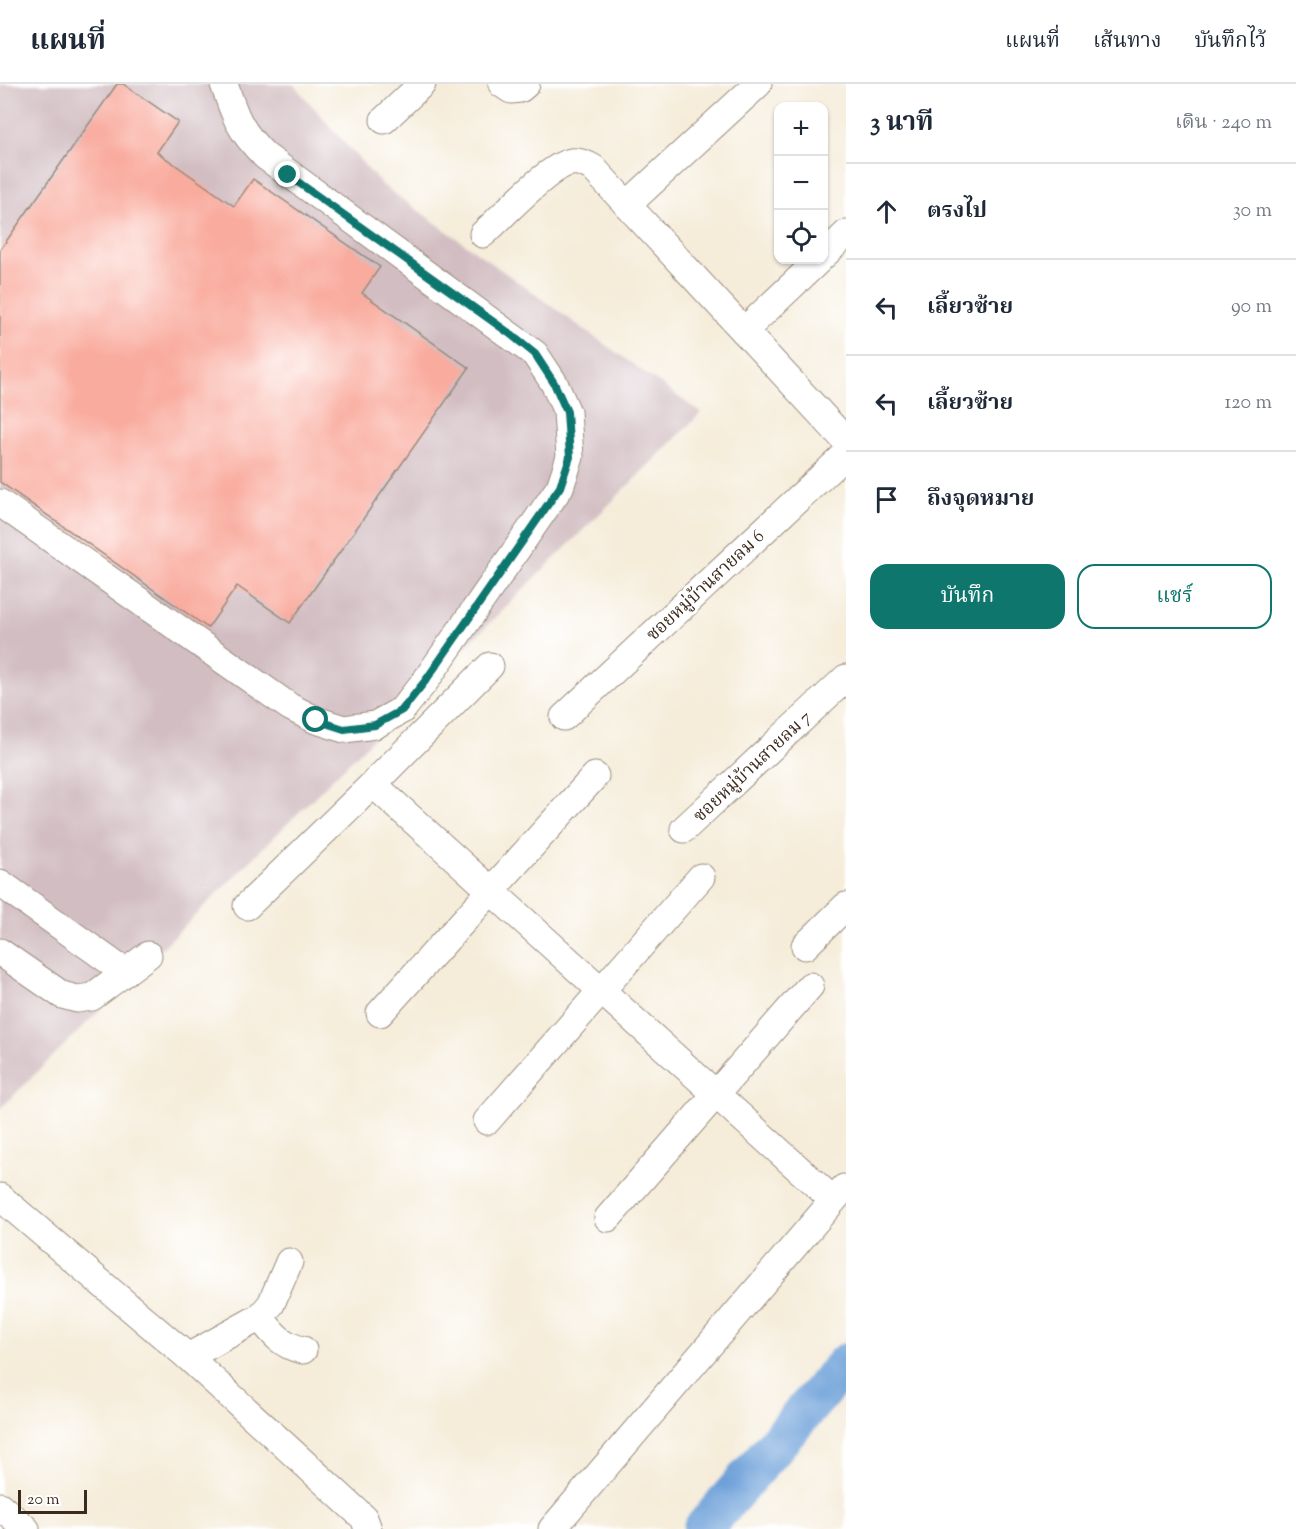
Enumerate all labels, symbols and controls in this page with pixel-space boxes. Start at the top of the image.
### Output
text: แผนที่ [30,22,106,62]
text: แผนที่ [1005,27,1060,57]
text: เส้นทาง [1093,27,1161,57]
text: บันทึกไว้ [1194,27,1266,57]
map controls [774,102,828,264]
button: + [774,102,828,156]
text: 3 นาที [870,105,934,142]
text: เดิน · 240 m [1175,109,1272,138]
button: − [774,156,828,210]
route end [274,161,300,187]
icon: ahead [870,195,903,228]
text: ตรงไป [927,196,987,228]
text: 30 m [1233,197,1272,226]
button: locate [774,210,828,264]
icon: left [870,291,903,324]
text: เลี้ยวซ้าย [927,292,1013,324]
text: 90 m [1231,293,1272,322]
icon: left [870,387,903,420]
text: เลี้ยวซ้าย [927,388,1013,420]
text: 120 m [1224,389,1272,418]
icon: arrive [870,483,903,516]
text: ถึงจุดหมาย [927,484,1034,516]
street label: ซอยหมู่บ้านสายลม 6 [641,525,771,648]
button: บันทึก [870,564,1065,629]
button: แชร์ [1077,564,1272,629]
route start [302,706,328,732]
street label: ซอยหมู่บ้านสายลม 7 [688,706,818,829]
scale bar [18,1487,87,1514]
text: 20 m [27,1489,60,1512]

